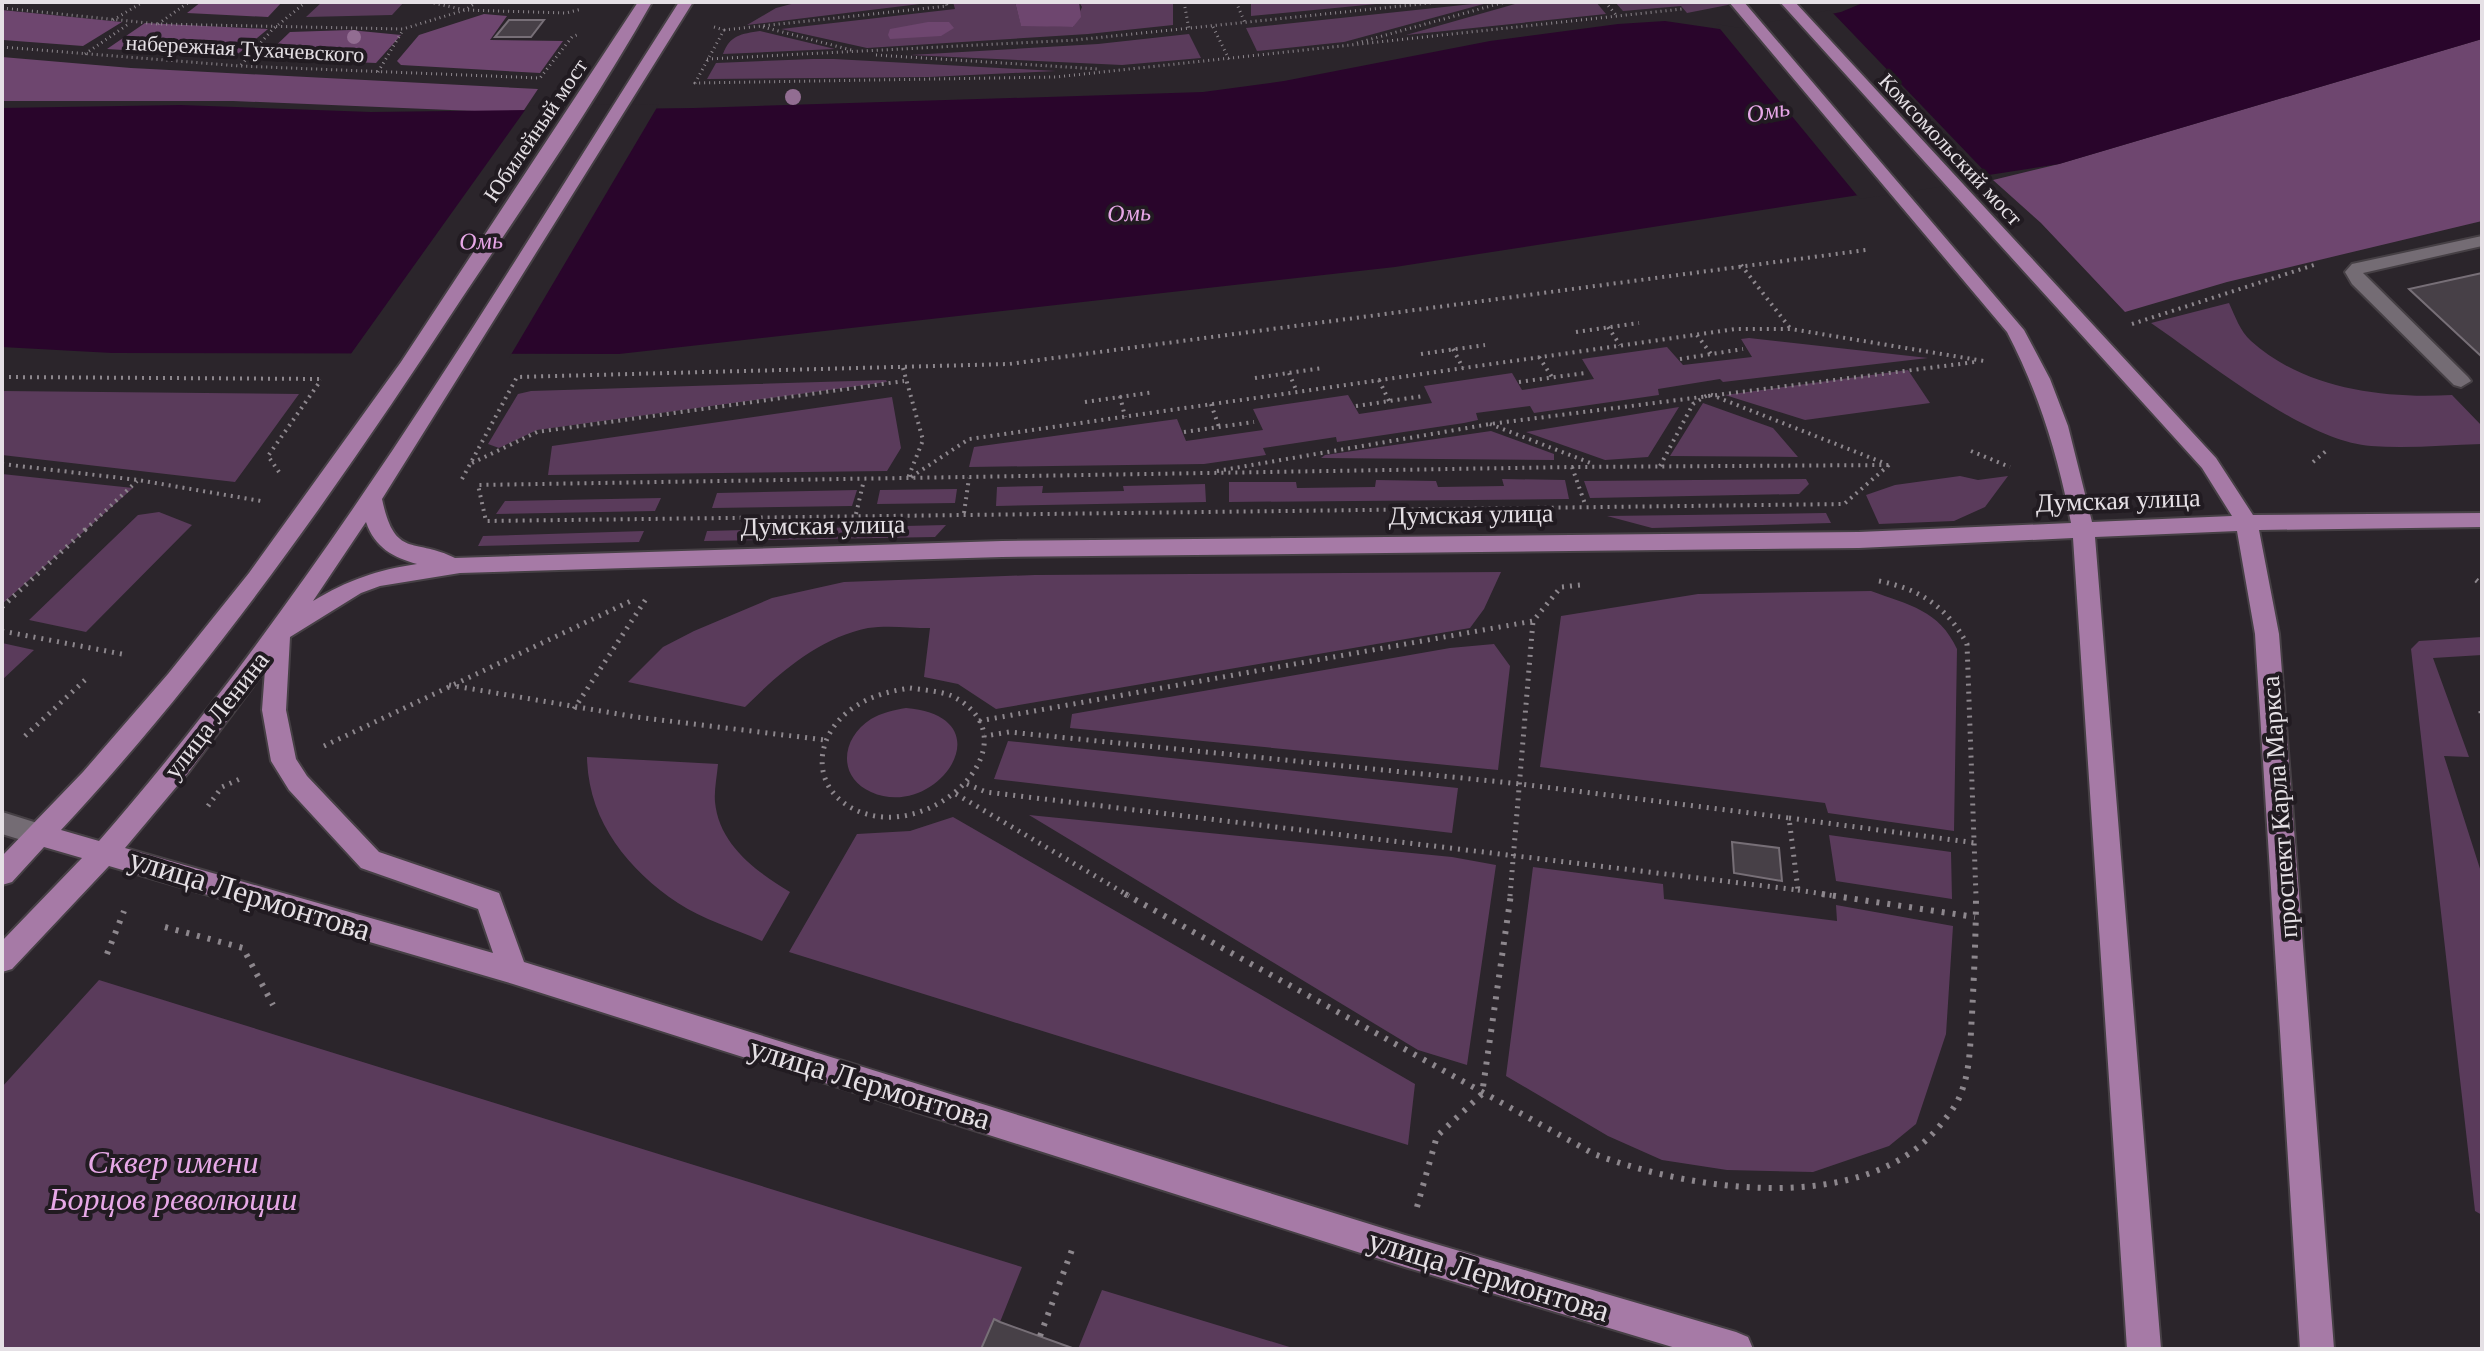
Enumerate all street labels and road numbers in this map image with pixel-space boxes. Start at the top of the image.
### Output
street label: набережная Тухачевского [125,30,365,67]
street label: Юбилейный мост [478,54,593,206]
street label: Комсомольский мост [1874,68,2028,231]
street label: Думская улица [2035,483,2201,518]
street label: Думская улица [1388,499,1554,530]
street label: Думская улица [740,510,906,541]
street label: улица Ленина [158,646,275,785]
street label: проспект Карла Маркса [2256,674,2303,939]
street label: улица Лермонтова [125,840,375,948]
street label: улица Лермонтова [745,1029,995,1137]
street label: улица Лермонтова [1364,1221,1614,1329]

